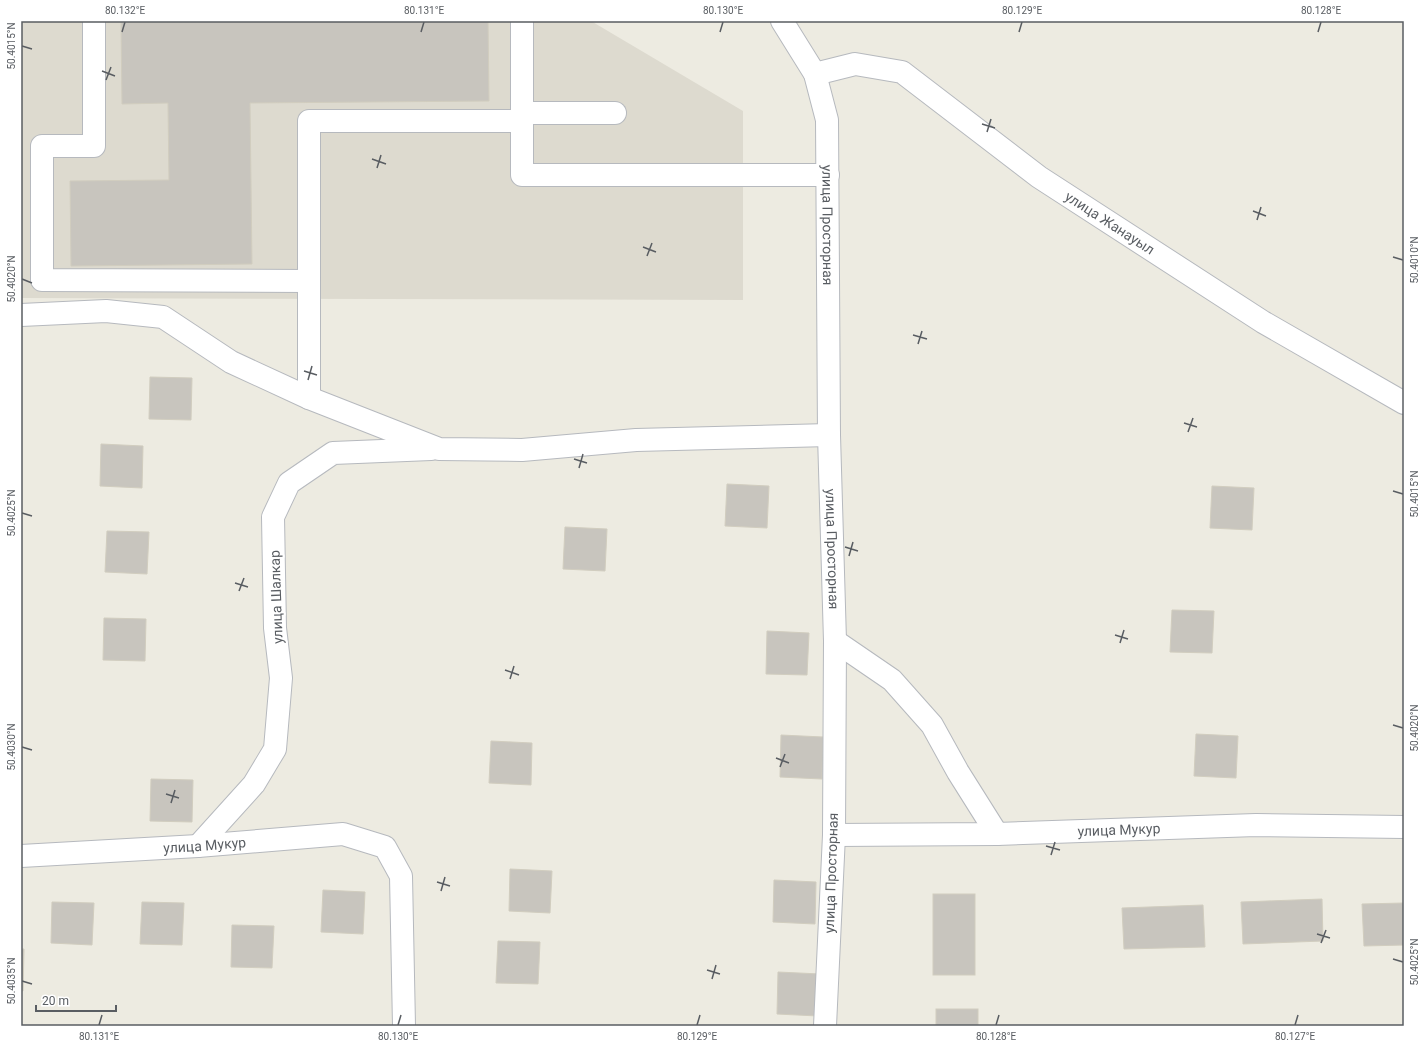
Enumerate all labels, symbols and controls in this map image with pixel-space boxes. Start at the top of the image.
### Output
text: 80.132°E [105,5,145,16]
text: 80.131°E [404,5,444,16]
text: 80.130°E [703,5,743,16]
text: 80.129°E [1002,5,1042,16]
text: 80.128°E [1301,5,1341,16]
text: 50.4015°N [6,22,17,70]
street label: улица Просторная [819,165,836,285]
street label: улица Жанауыл [1062,188,1158,258]
text: 50.4010°N [1409,236,1420,284]
text: 50.4020°N [6,255,17,303]
text: 50.4015°N [1409,470,1420,518]
street label: улица Просторная [823,488,842,610]
text: 50.4025°N [6,489,17,537]
street label: улица Шалкар [266,550,286,644]
text: 50.4020°N [1409,704,1420,752]
text: 50.4030°N [6,723,17,771]
street label: улица Просторная [821,812,841,934]
street label: улица Мукур [1077,820,1161,839]
street label: улица Мукур [163,834,247,856]
text: 50.4025°N [1409,938,1420,986]
text: 50.4035°N [6,957,17,1005]
scale bar [36,987,116,1013]
text: 20 m [42,994,69,1008]
text: 80.131°E [79,1031,119,1042]
text: 80.130°E [378,1031,418,1042]
text: 80.129°E [677,1031,717,1042]
text: 80.128°E [976,1031,1016,1042]
text: 80.127°E [1275,1031,1315,1042]

